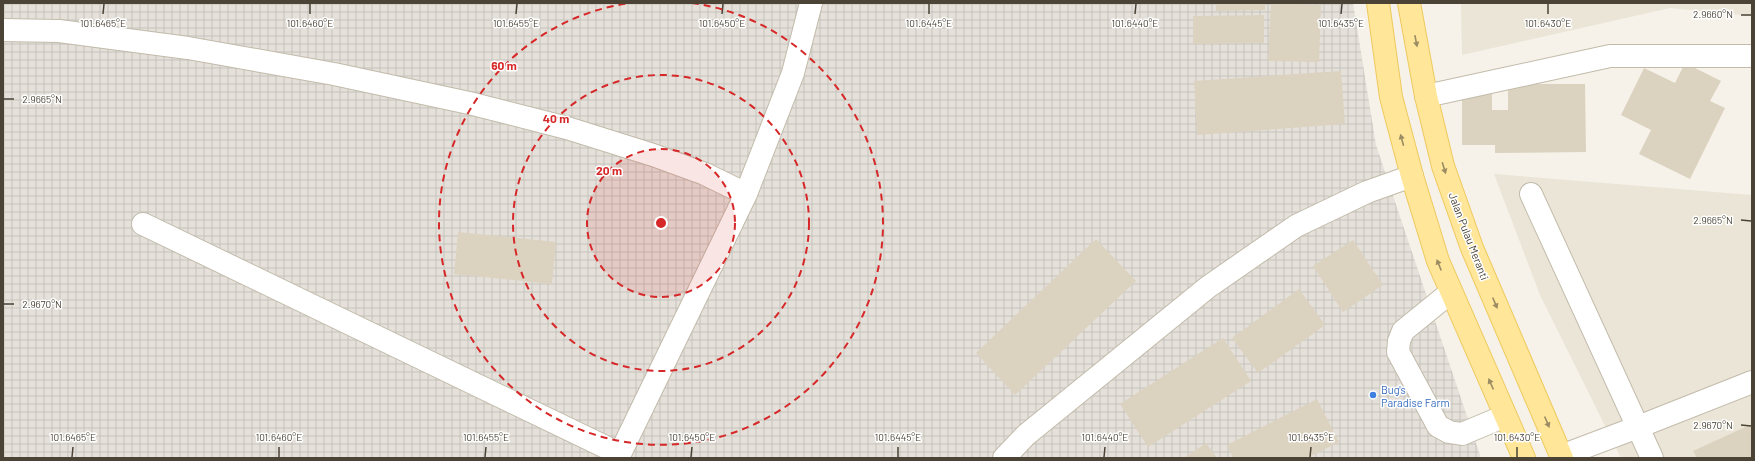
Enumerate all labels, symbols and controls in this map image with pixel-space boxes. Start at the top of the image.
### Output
text: 2.9660°N [1693,8,1733,20]
text: 101.6465°E [80,17,126,29]
text: 101.6460°E [287,17,333,29]
text: 101.6455°E [493,17,539,29]
text: 101.6450°E [699,17,745,29]
text: 101.6445°E [906,17,952,29]
text: 101.6440°E [1112,17,1158,29]
text: 101.6435°E [1318,17,1364,29]
text: 101.6430°E [1525,17,1571,29]
one-way arrow [1413,35,1419,47]
text: 60 m [491,58,517,72]
text: 2.9665°N [22,93,62,105]
text: 40 m [543,111,569,125]
one-way arrow [1399,134,1405,146]
one-way arrow [1441,162,1447,174]
text: 20 m [596,163,622,177]
street label: Jalan Pulau Meranti [1446,190,1492,282]
text: 2.9665°N [1693,214,1733,226]
centre of rings [654,216,668,230]
one-way arrow [1436,258,1442,270]
one-way arrow [1492,297,1498,308]
text: 2.9670°N [22,298,62,310]
one-way arrow [1488,378,1494,389]
place label: Bug's Paradise Farm [1381,383,1450,409]
marker: Bug's Paradise Farm [1368,390,1378,400]
one-way arrow [1544,416,1550,428]
text: 2.9670°N [1693,419,1733,431]
text: 101.6465°E [50,431,96,443]
text: 101.6460°E [256,431,302,443]
text: 101.6455°E [463,431,509,443]
text: 101.6450°E [669,431,715,443]
text: 101.6445°E [875,431,921,443]
text: 101.6440°E [1082,431,1128,443]
text: 101.6435°E [1288,431,1334,443]
text: 101.6430°E [1494,431,1540,443]

